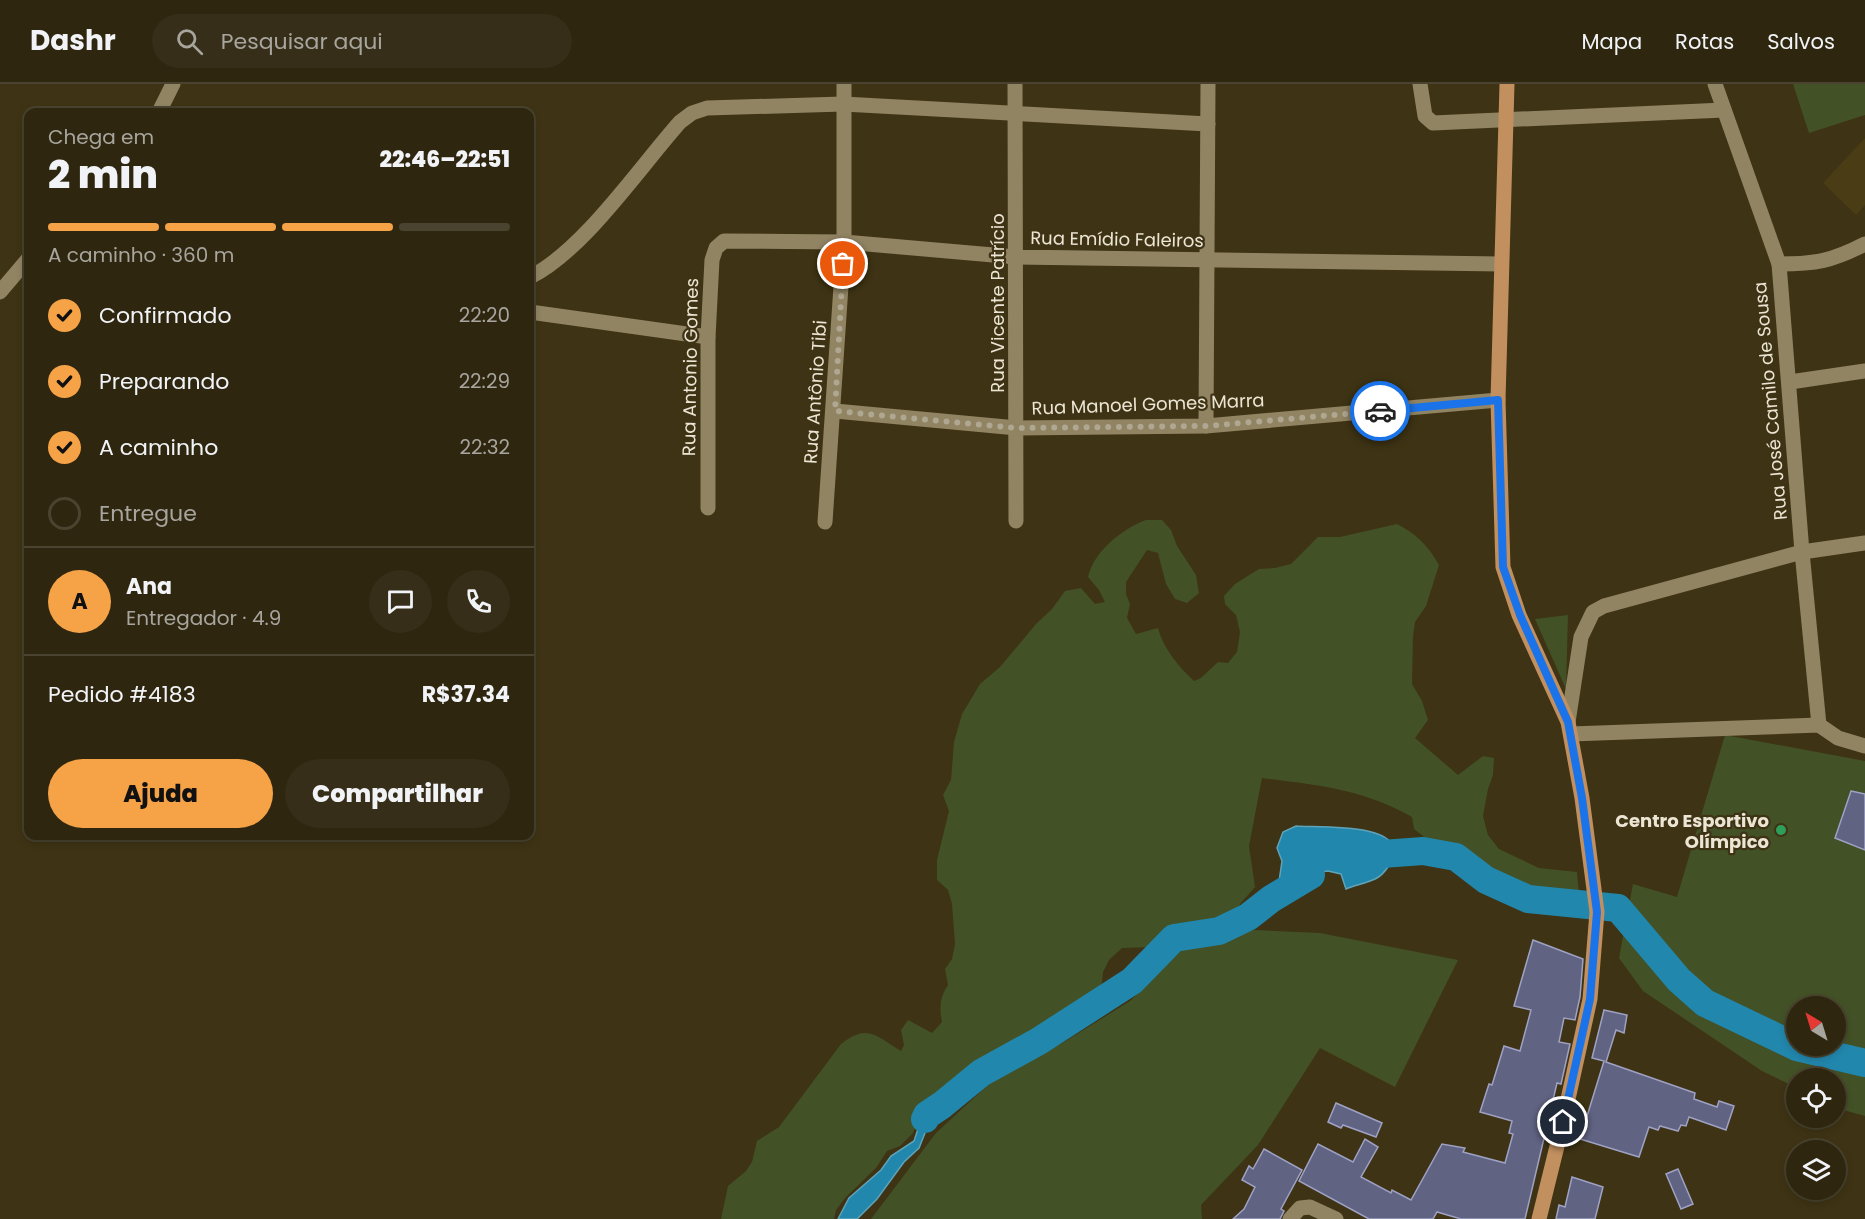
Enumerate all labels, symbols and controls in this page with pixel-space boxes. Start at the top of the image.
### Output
search box [152,14,572,68]
text: Dashr [30,21,116,60]
icon: search [173,25,206,58]
text: Pesquisar aqui [221,26,383,57]
text: Mapa [1581,27,1642,56]
text: Rotas [1675,27,1734,56]
text: Salvos [1767,27,1835,56]
text: Chega em [48,123,154,151]
text: 22:46–22:51 [379,144,510,175]
text: 2 min [48,147,158,202]
street label: Rua Vicente Patrício [985,213,1010,393]
street label: Rua Emídio Faleiros [1030,225,1204,253]
pin [817,238,868,289]
text: A caminho · 360 m [48,241,234,269]
icon: bag [826,247,859,280]
street label: Rua Antonio Gomes [676,278,704,456]
street label: Rua José Camilo de Sousa [1747,281,1793,521]
icon: check [48,299,81,332]
text: Confirmado [99,300,232,331]
text: 22:20 [459,301,510,329]
street label: Rua Antônio Tibi [798,319,832,465]
icon: check [48,365,81,398]
text: Preparando [99,366,229,397]
text: 22:29 [459,367,510,395]
courier [1350,381,1410,441]
street label: Rua Manoel Gomes Marra [1031,387,1265,421]
icon: car [1364,395,1397,428]
icon: check [48,431,81,464]
text: A caminho [99,432,218,463]
text: 22:32 [459,433,510,461]
text: Entregue [99,498,197,529]
button: chat [369,570,432,633]
button: phone [447,570,510,633]
text: Ana [126,571,172,602]
text: A [71,586,88,617]
text: Entregador · 4.9 [126,604,281,632]
text: Pedido #4183 [48,679,196,710]
text: R$37.34 [422,679,510,710]
button: Ajuda [48,759,273,828]
button: Compartilhar [285,759,510,828]
place label: Centro Esportivo Olímpico [1615,808,1769,854]
marker: Centro Esportivo Olímpico [1774,823,1788,837]
north arrow [1786,996,1846,1056]
map controls [1786,996,1846,1200]
button: locate [1786,1068,1846,1128]
pin [1537,1096,1588,1147]
icon: home [1546,1105,1579,1138]
button: layers [1786,1140,1846,1200]

